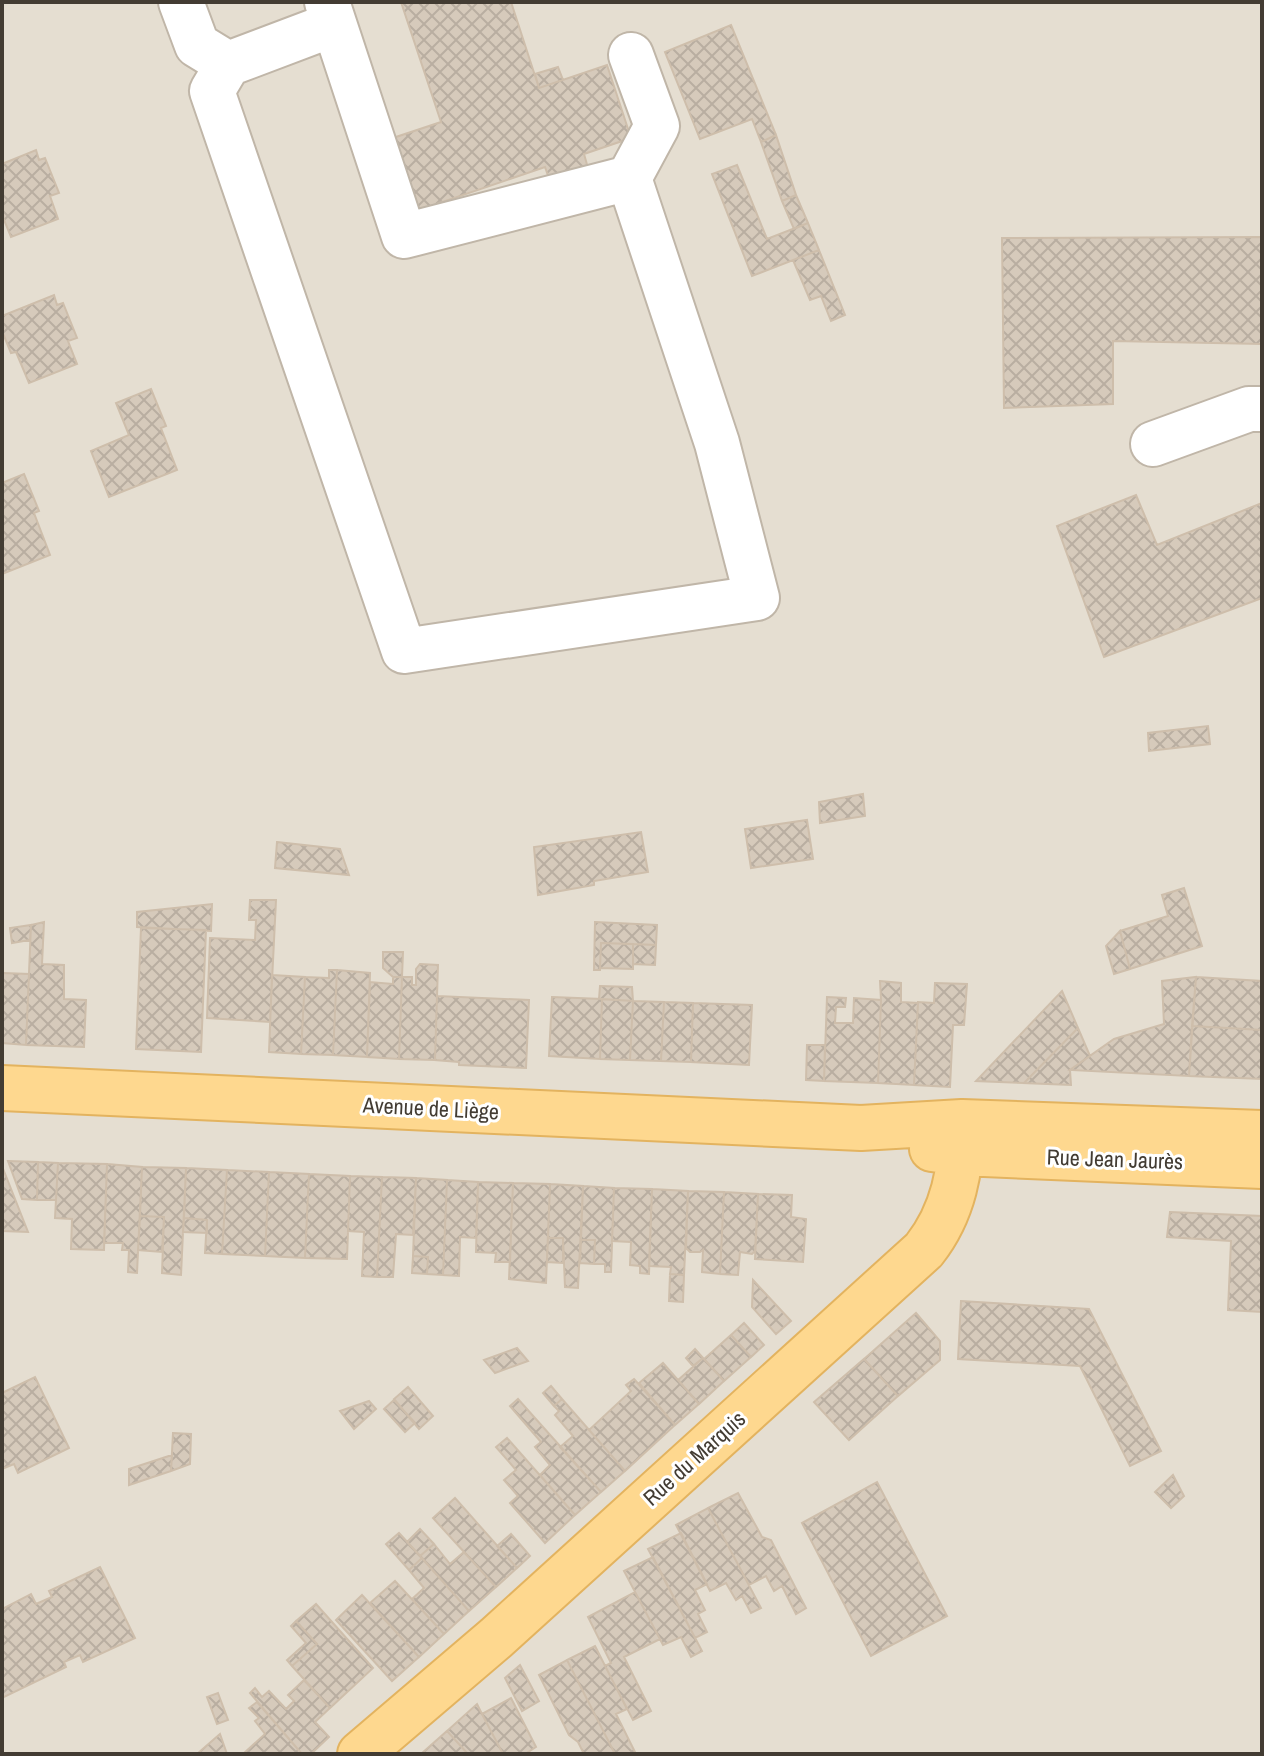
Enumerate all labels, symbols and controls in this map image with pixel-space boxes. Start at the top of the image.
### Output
street label: Avenue de Liège [361,1089,500,1127]
street label: Rue Jean Jaurès [1046,1142,1184,1176]
street label: Rue du Marquis [636,1404,752,1512]

